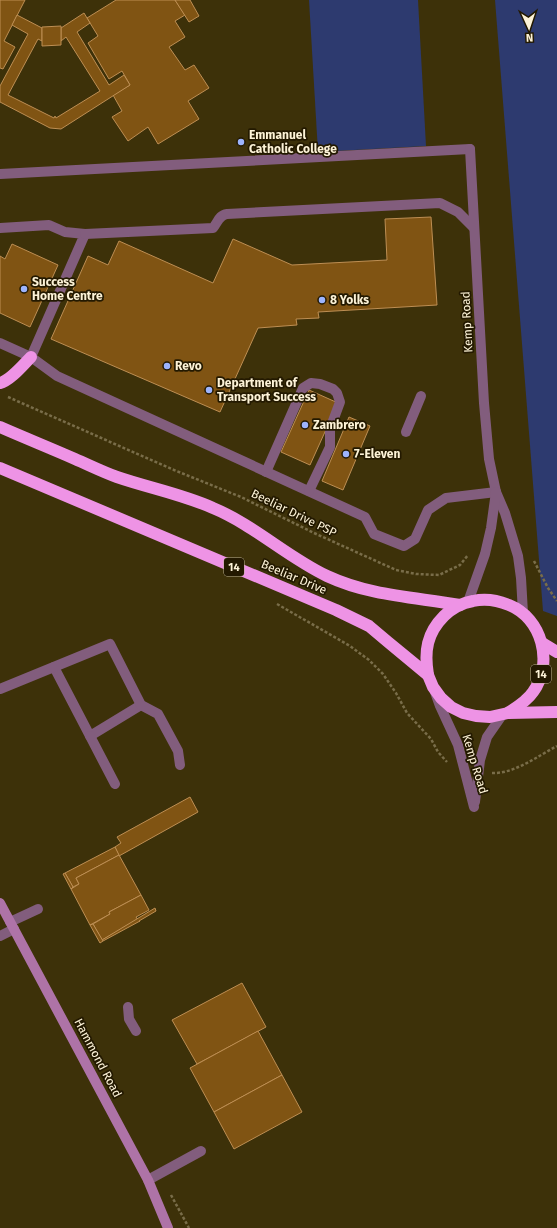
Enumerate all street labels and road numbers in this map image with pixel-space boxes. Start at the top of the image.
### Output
street label: Kemp Road [458,291,476,353]
street label: Beeliar Drive PSP [249,486,339,540]
street label: Beeliar Drive [259,557,329,597]
road number: 14 [224,558,244,576]
road number: 14 [531,665,551,683]
street label: Kemp Road [459,732,491,796]
street label: Hammond Road [71,1016,125,1100]

